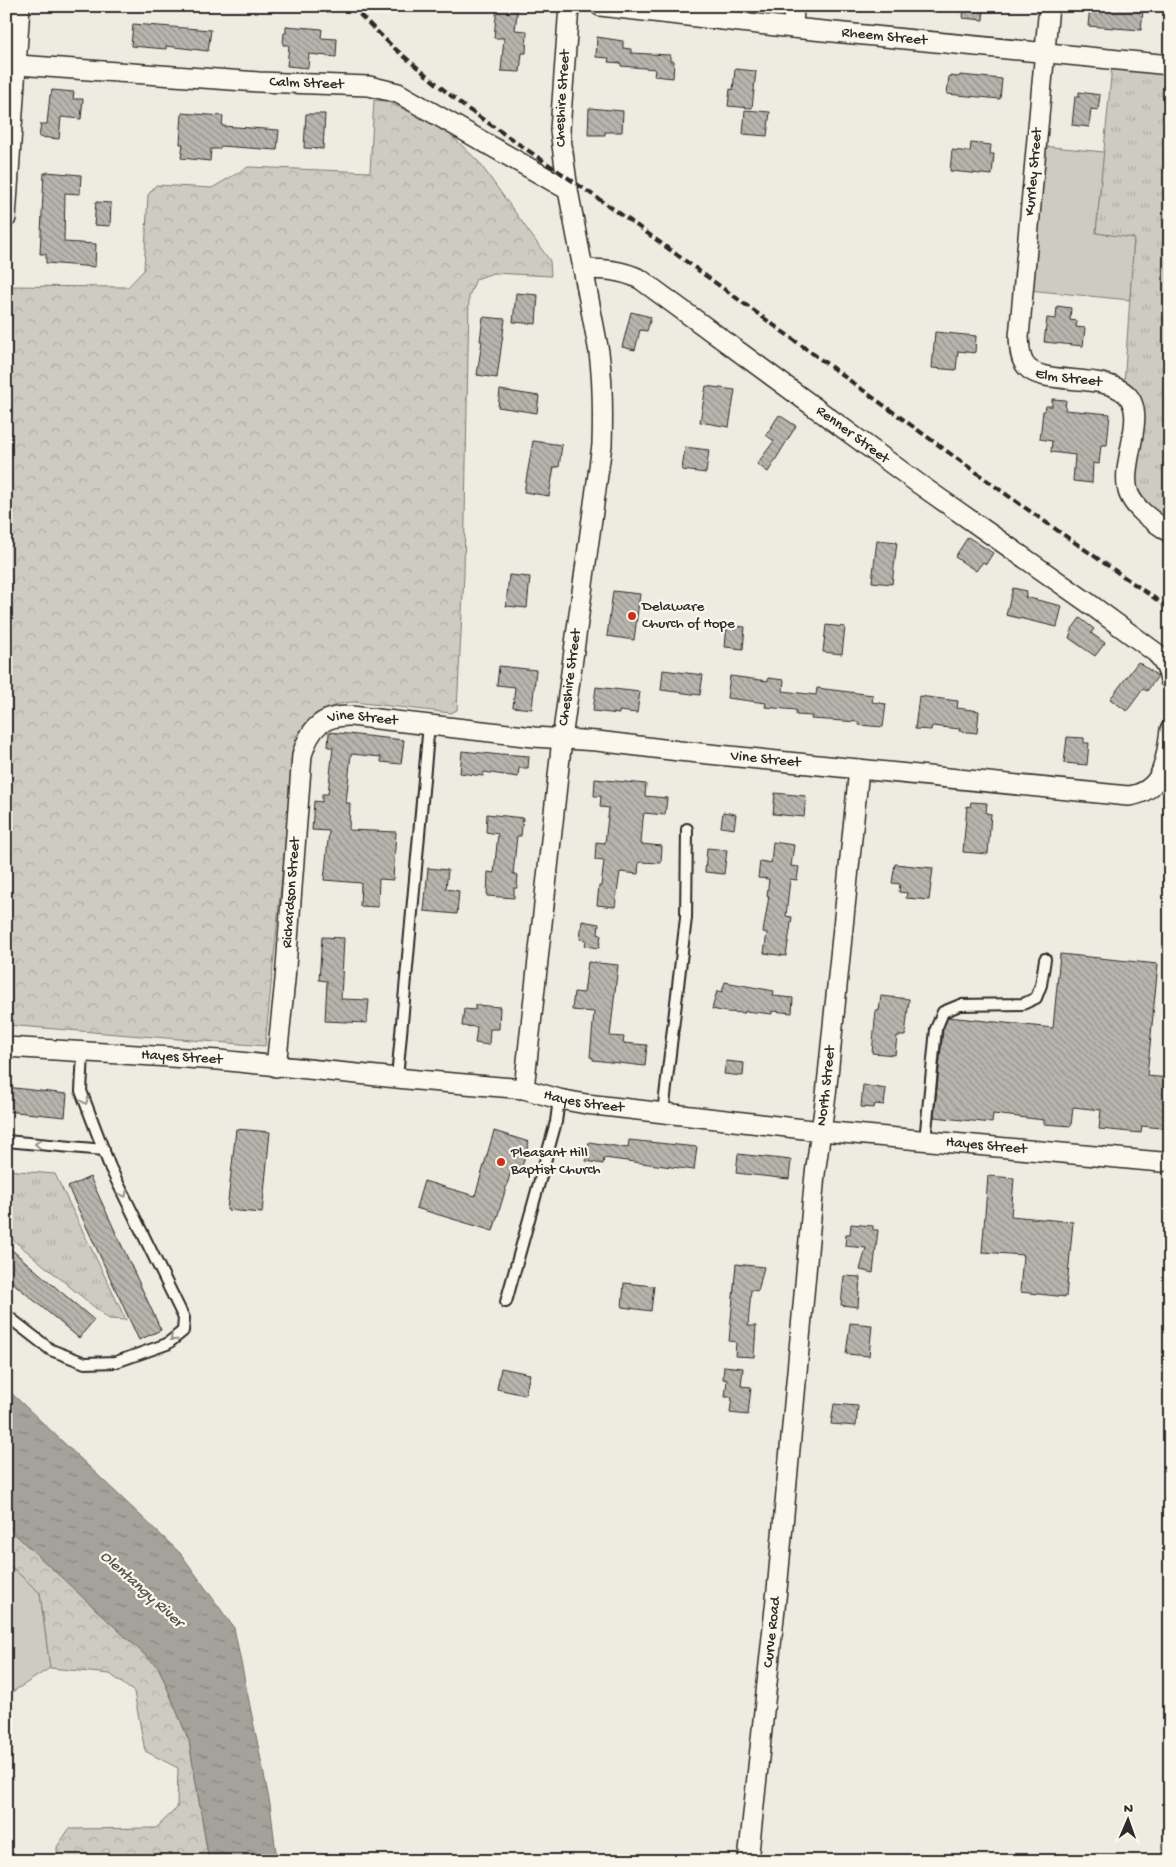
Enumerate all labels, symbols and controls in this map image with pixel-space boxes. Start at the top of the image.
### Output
street label: Rheem Street [841,24,930,50]
street label: Cheshire Street [551,47,575,148]
street label: Calm Street [269,73,346,94]
street label: Kurrley Street [1021,126,1047,217]
street label: Elm Street [1033,365,1105,392]
street label: Renner Street [812,402,894,469]
place label: Delaware Church of Hope [641,598,735,633]
marker: Delaware Church of Hope [626,610,638,622]
street label: Cheshire Street [555,626,586,727]
street label: Vine Street [325,707,400,730]
street label: Vine Street [729,747,803,772]
street label: Richardson Street [278,835,305,949]
street label: North Street [813,1043,840,1127]
street label: Hayes Street [141,1046,225,1069]
street label: Hayes Street [541,1086,627,1117]
one-way arrow [79,1096,89,1105]
street label: Hayes Street [945,1133,1029,1159]
one-way arrow [33,1139,41,1150]
place label: Pleasant Hill Baptist Church [510,1144,601,1179]
marker: Pleasant Hill Baptist Church [495,1156,507,1168]
one-way arrow [118,1189,128,1198]
one-way arrow [170,1333,179,1342]
water label: Olentangy River [95,1548,189,1635]
street label: Curve Road [760,1595,785,1669]
north arrow [1104,1794,1154,1844]
text: N [1124,1801,1133,1818]

